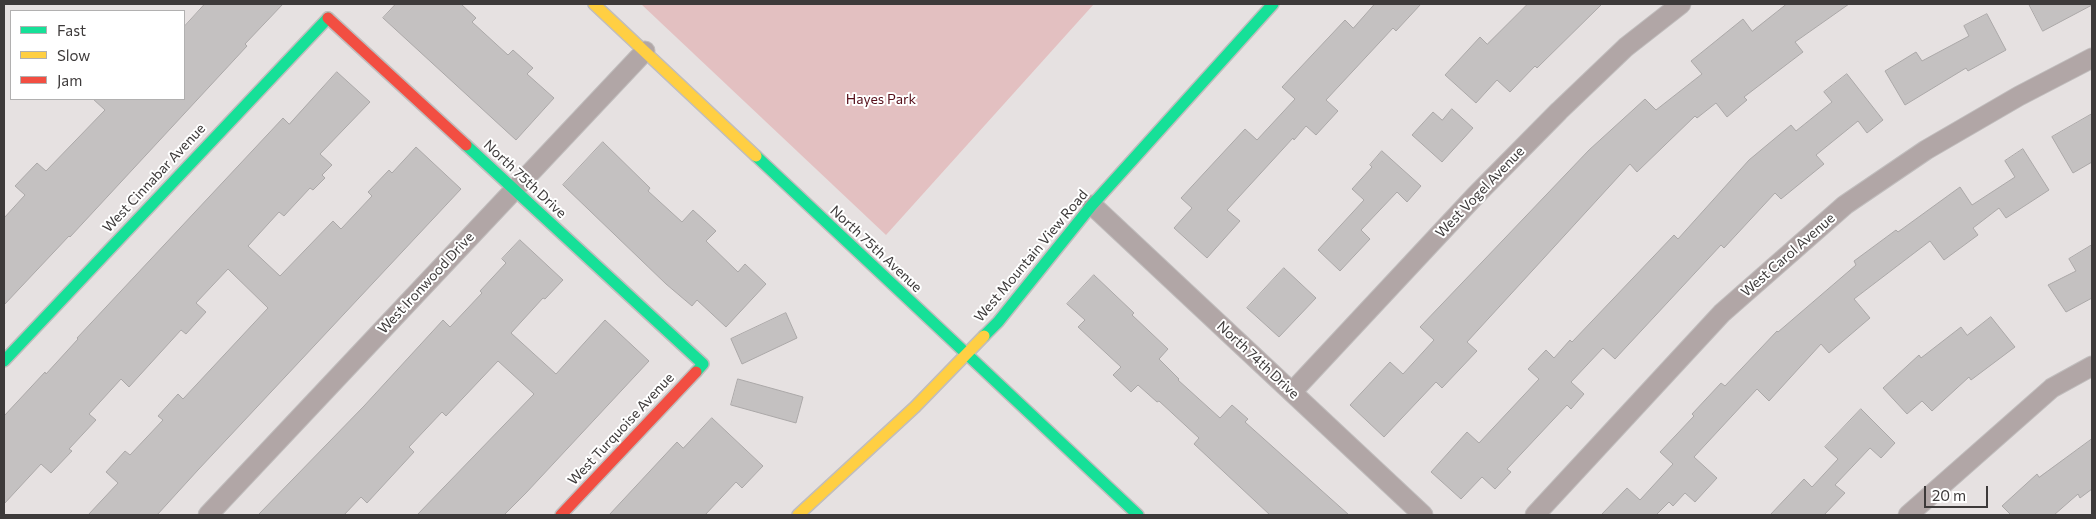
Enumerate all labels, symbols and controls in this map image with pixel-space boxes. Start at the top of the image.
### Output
legend [10,10,185,100]
text: Fast [57,21,86,39]
text: Slow [57,46,90,64]
text: Jam [57,71,82,89]
park label: Hayes Park [846,91,916,107]
street label: West Cinnabar Avenue [99,120,209,236]
street label: North 75th Drive [480,137,570,221]
street label: West Vogel Avenue [1432,143,1528,241]
street label: West Mountain View Road [971,186,1091,326]
street label: North 75th Avenue [827,202,925,296]
street label: West Carol Avenue [1738,210,1838,300]
street label: West Ironwood Drive [374,229,478,337]
street label: North 74th Drive [1213,318,1303,402]
street label: West Turquoise Avenue [565,369,677,489]
scale bar [1926,476,1990,508]
text: 20 m [1932,486,1966,504]

